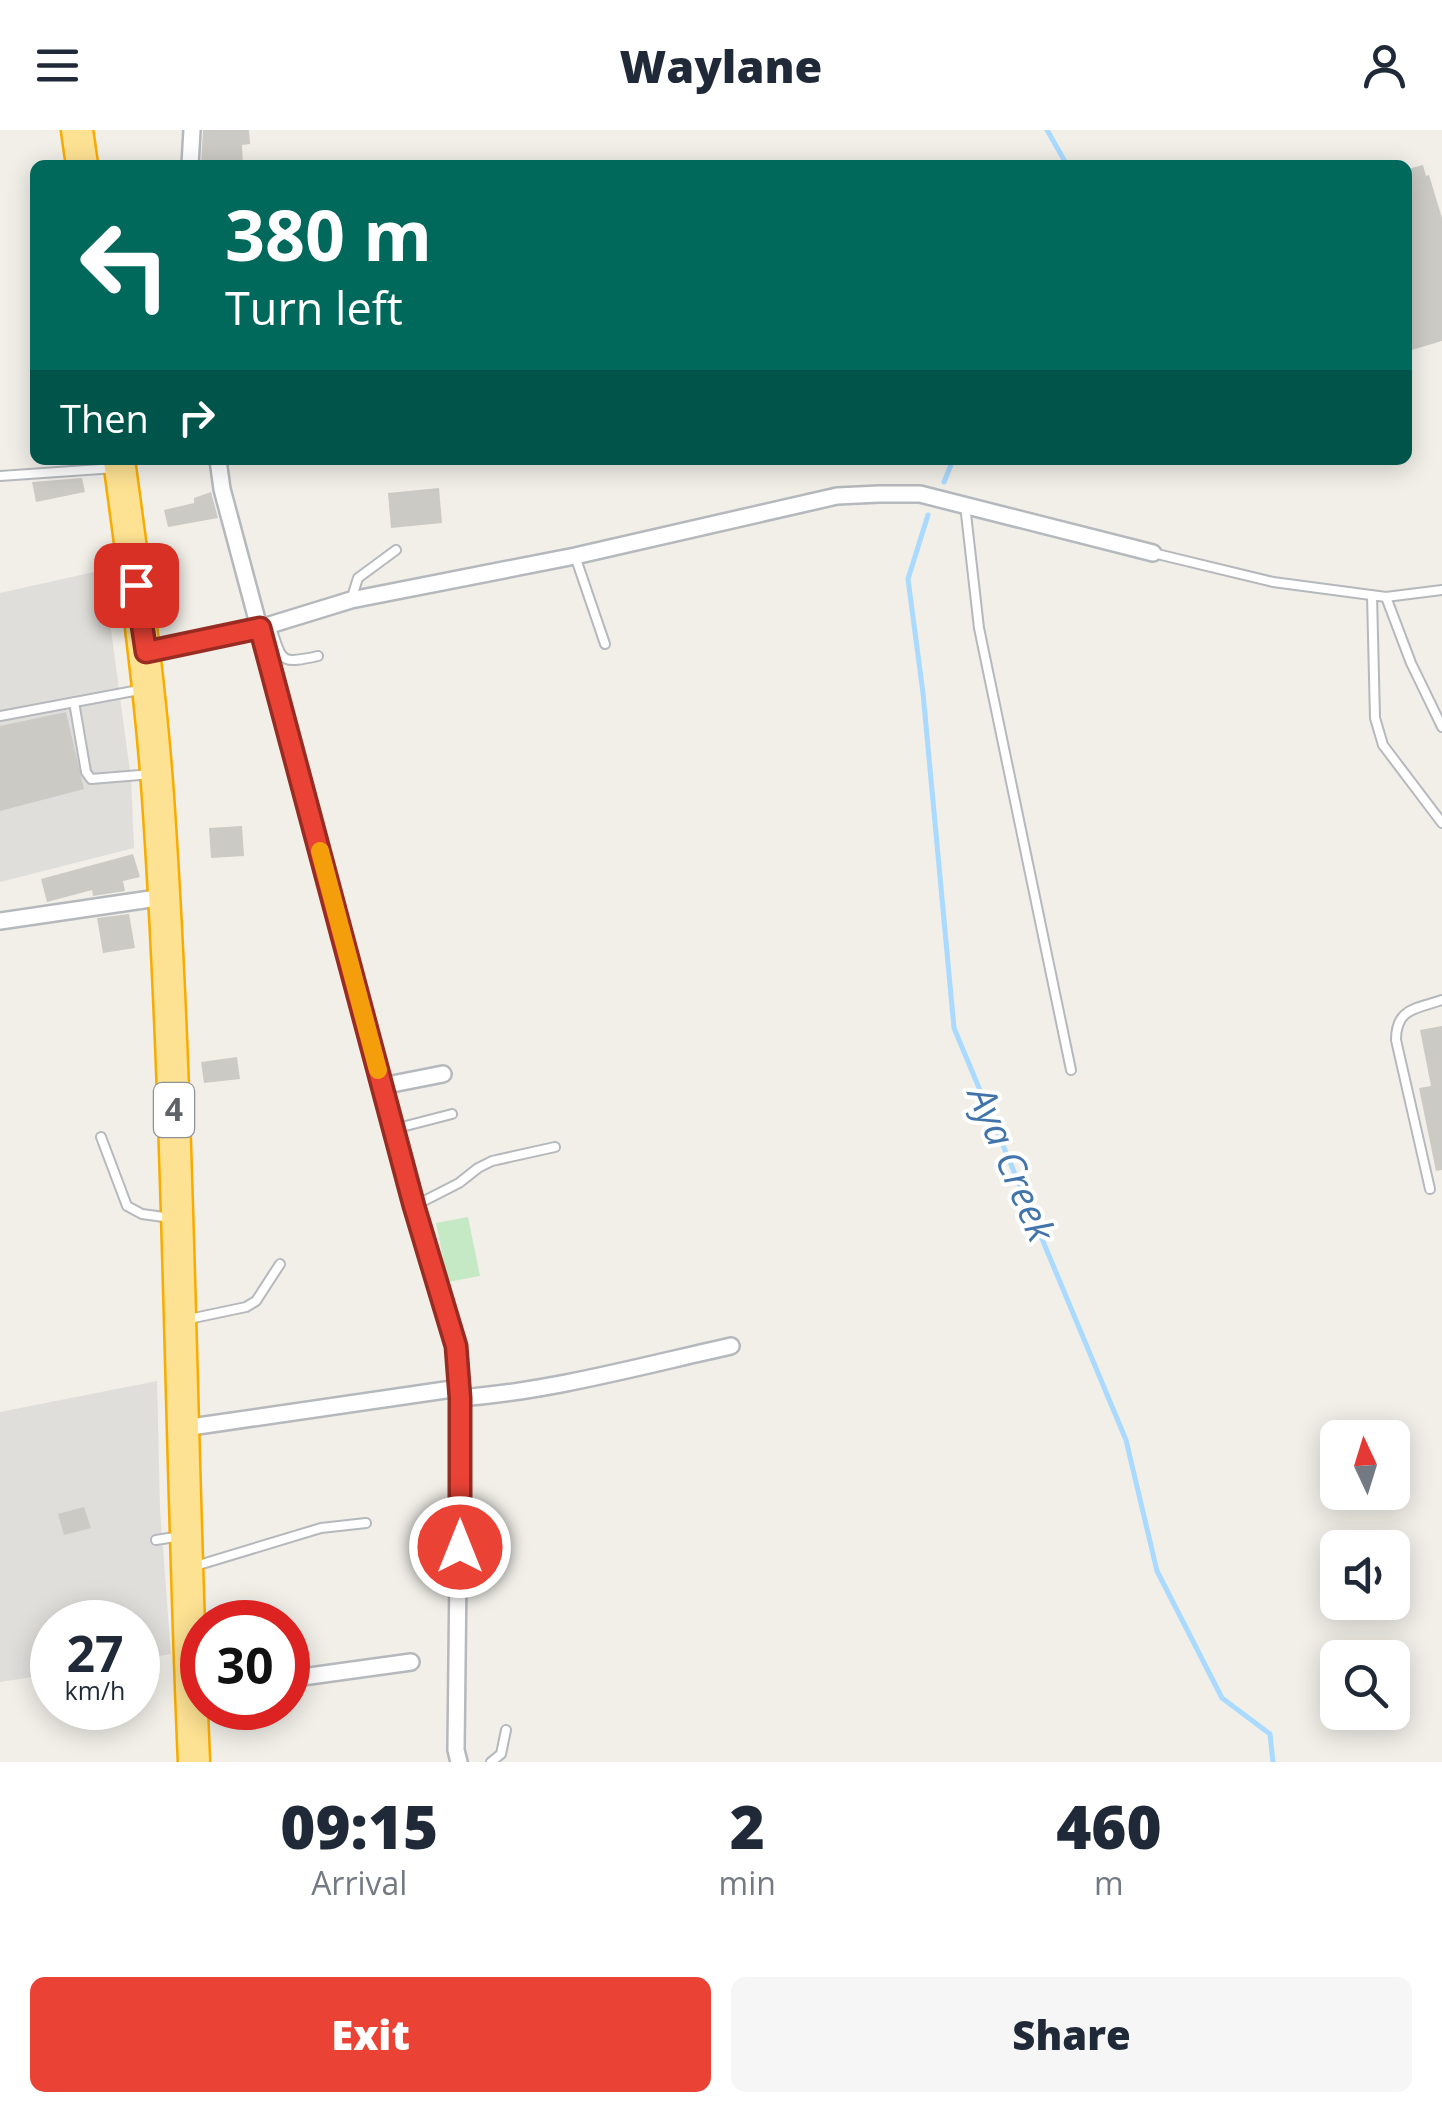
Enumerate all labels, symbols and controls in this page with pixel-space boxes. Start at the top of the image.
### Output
text: Waylane [620,35,822,96]
icon: menu [30,38,85,93]
icon: person [1357,38,1412,93]
text: 380 m [225,186,432,282]
icon: left [60,200,190,330]
text: Turn left [225,277,403,338]
icon: right [169,390,224,445]
text: Then [60,392,149,444]
pin [94,543,179,628]
icon: arrive [109,558,164,613]
water label: Aya Creek [956,1075,1069,1250]
road number: 4 [154,1083,194,1137]
north arrow [1320,1420,1410,1510]
map controls [1320,1420,1410,1730]
position arrow [408,1495,512,1599]
button: sound [1320,1530,1410,1620]
speed limit sign: 30 [180,1600,310,1730]
text: 27 [66,1619,124,1687]
button: search [1320,1640,1410,1730]
text: km/h [65,1673,125,1707]
text: 09:15 [280,1785,438,1867]
text: 2 [730,1785,765,1867]
text: 460 [1056,1785,1162,1867]
text: Arrival [311,1861,407,1904]
text: min [719,1861,776,1904]
text: m [1094,1861,1124,1904]
button: Exit [30,1977,711,2092]
button: Share [731,1977,1412,2092]

